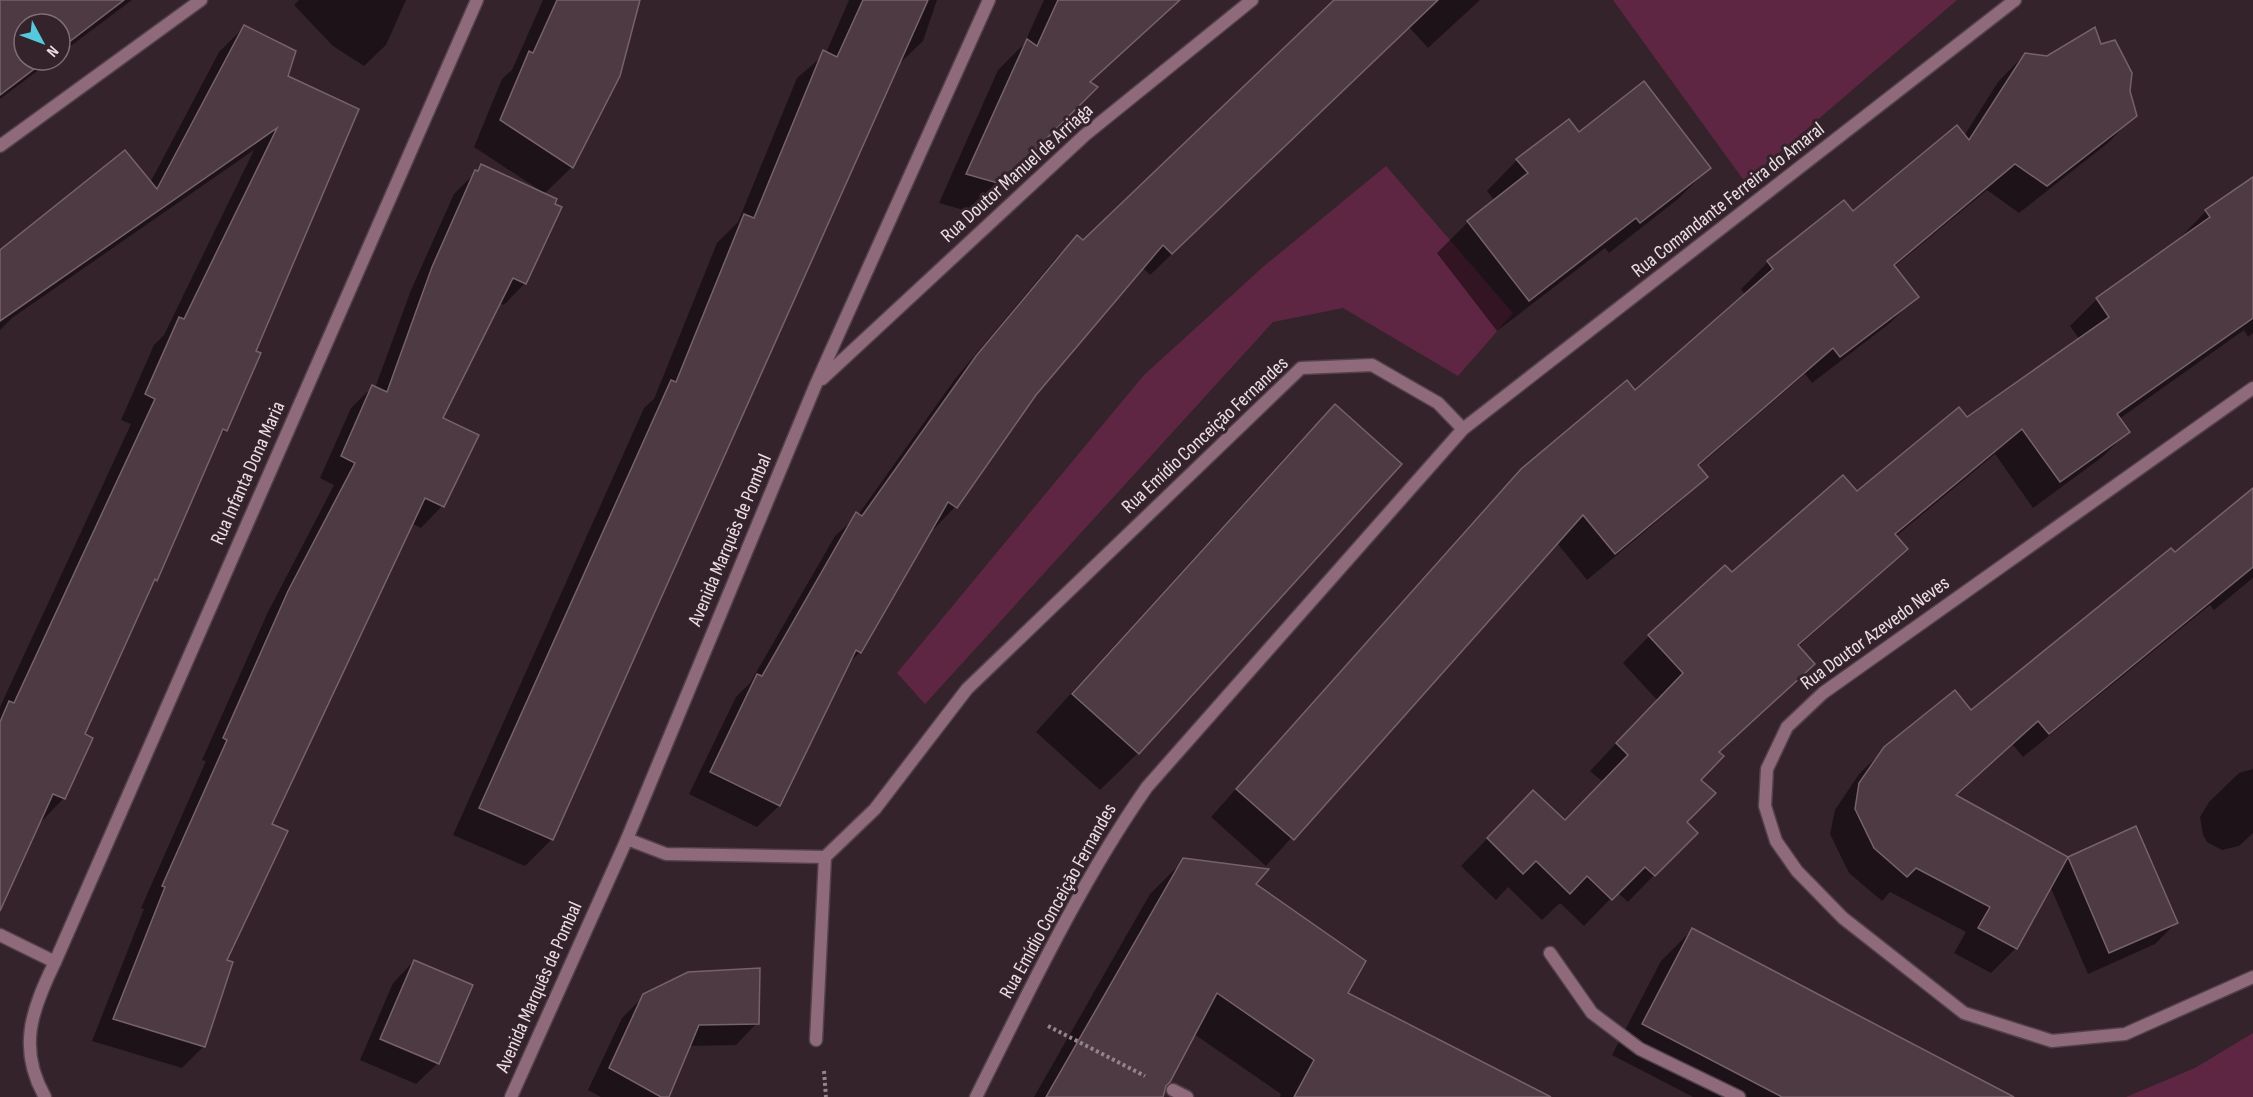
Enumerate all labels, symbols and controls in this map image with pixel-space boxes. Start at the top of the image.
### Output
north arrow [12,12,72,72]
text: N [42,41,62,60]
street label: Rua Doutor Manuel de Arriaga [936,98,1098,248]
street label: Rua Comandante Ferreira do Amaral [1627,117,1829,283]
street label: Rua Emídio Conceição Fernandes [1117,351,1293,519]
street label: Rua Infanta Dona Maria [206,398,290,548]
street label: Avenida Marquês de Pombal [683,450,777,630]
street label: Rua Doutor Azevedo Neves [1796,571,1954,695]
street label: Rua Emídio Conceição Fernandes [994,799,1122,1003]
street label: Avenida Marquês de Pombal [490,898,587,1077]

